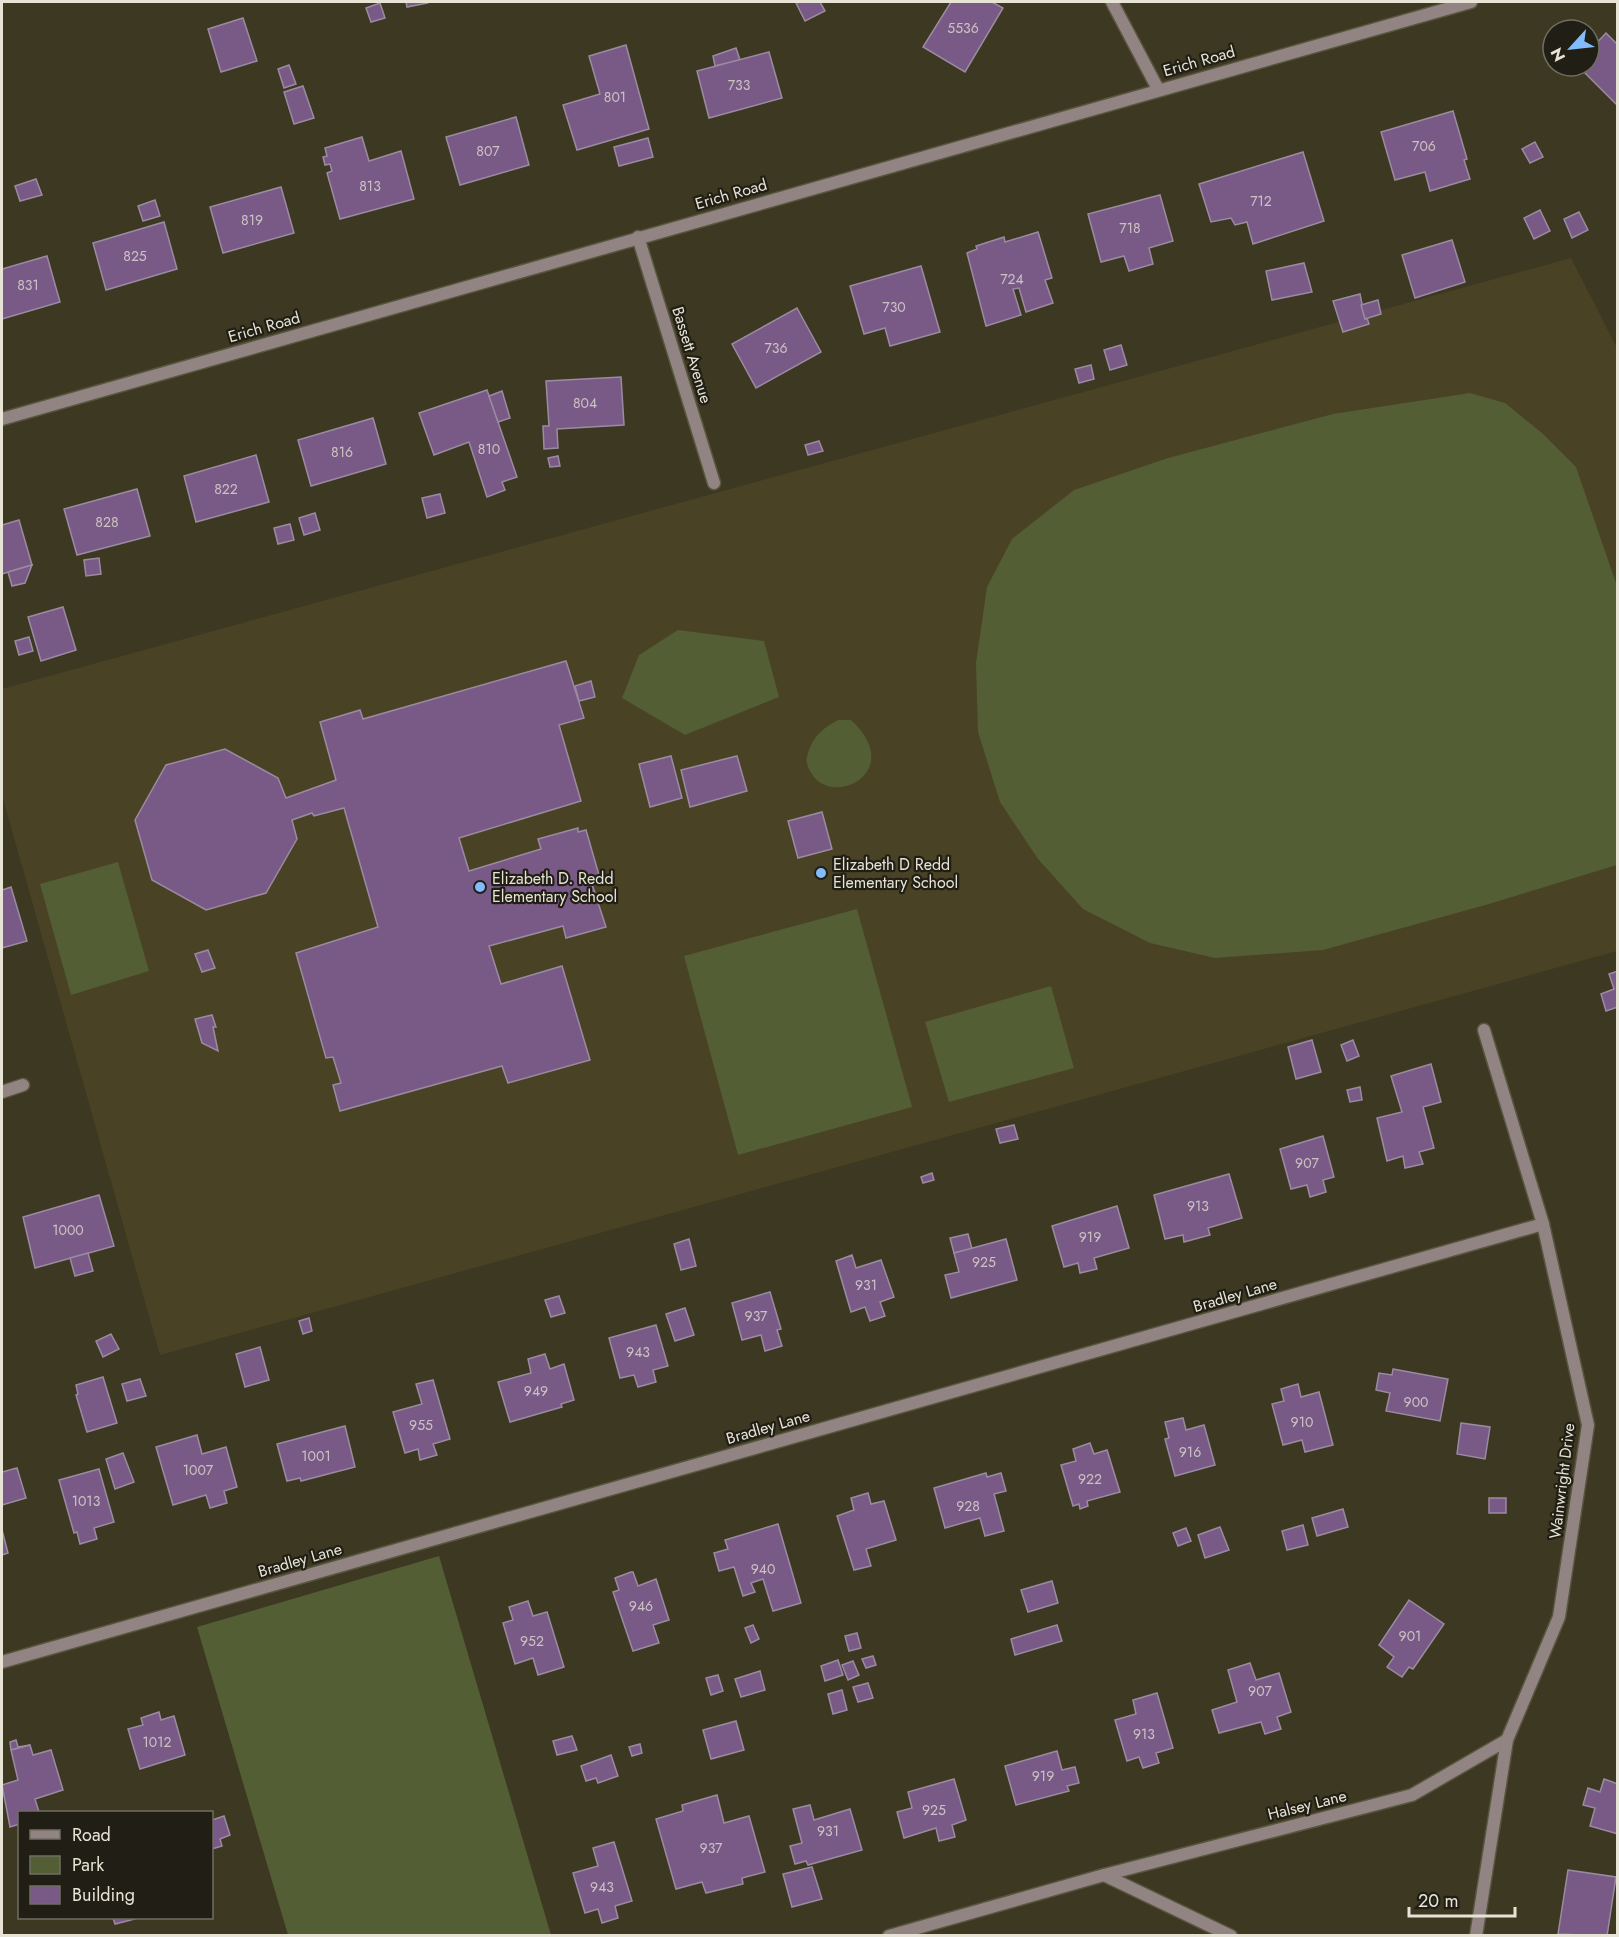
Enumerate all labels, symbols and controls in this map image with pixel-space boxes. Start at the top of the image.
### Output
house number: 5536 [947,18,979,38]
north arrow [1541,18,1601,78]
street label: Erich Road [1160,40,1238,82]
text: N [1545,44,1571,65]
house number: 733 [728,75,751,95]
house number: 801 [604,87,626,107]
house number: 706 [1412,136,1436,156]
house number: 807 [476,141,500,161]
street label: Erich Road [692,173,770,215]
house number: 813 [359,176,381,196]
house number: 712 [1250,191,1272,211]
house number: 819 [241,210,263,230]
house number: 718 [1119,218,1141,238]
house number: 825 [123,246,147,266]
house number: 724 [1000,269,1024,289]
house number: 831 [17,275,39,295]
house number: 730 [882,297,906,317]
street label: Bassett Avenue [666,304,718,406]
street label: Erich Road [225,306,303,348]
house number: 736 [764,338,788,358]
house number: 804 [573,393,597,413]
house number: 810 [478,439,500,459]
house number: 816 [331,442,353,462]
house number: 822 [214,479,238,499]
house number: 828 [95,512,119,532]
place label: Elizabeth D Redd Elementary School [833,853,958,894]
marker: Elizabeth D Redd Elementary School [814,866,828,880]
place label: Elizabeth D. Redd Elementary School [492,867,617,908]
marker: Elizabeth D. Redd Elementary School [473,880,487,894]
house number: 907 [1295,1153,1320,1173]
house number: 913 [1187,1196,1209,1216]
house number: 1000 [52,1220,84,1240]
house number: 919 [1079,1227,1101,1247]
house number: 925 [972,1252,996,1272]
street label: Bradley Lane [1190,1272,1280,1318]
house number: 931 [855,1275,877,1295]
house number: 937 [745,1306,768,1326]
house number: 943 [626,1342,650,1362]
house number: 949 [524,1381,548,1401]
house number: 900 [1404,1392,1428,1412]
street label: Bradley Lane [723,1404,813,1450]
house number: 910 [1291,1412,1313,1432]
house number: 955 [409,1415,433,1435]
street label: Wainwright Drive [1543,1422,1581,1540]
house number: 916 [1179,1442,1201,1462]
house number: 1001 [301,1446,331,1466]
house number: 1007 [183,1460,214,1480]
house number: 922 [1078,1469,1102,1489]
house number: 1013 [72,1491,101,1511]
house number: 928 [956,1496,980,1516]
street label: Bradley Lane [255,1537,345,1583]
house number: 940 [751,1559,775,1579]
house number: 946 [629,1596,653,1616]
house number: 901 [1399,1626,1421,1646]
house number: 952 [520,1631,544,1651]
house number: 907 [1248,1681,1273,1701]
house number: 913 [1133,1724,1155,1744]
house number: 1012 [143,1732,172,1752]
house number: 919 [1032,1766,1054,1786]
street label: Halsey Lane [1265,1784,1349,1826]
house number: 925 [922,1800,946,1820]
legend [18,1811,213,1919]
house number: 931 [817,1821,839,1841]
text: Road [72,1822,111,1848]
house number: 937 [700,1838,723,1858]
text: Park [72,1852,104,1878]
house number: 943 [590,1877,614,1897]
scale bar [1409,1880,1516,1918]
text: Building [72,1882,135,1908]
text: 20 m [1418,1888,1458,1914]

